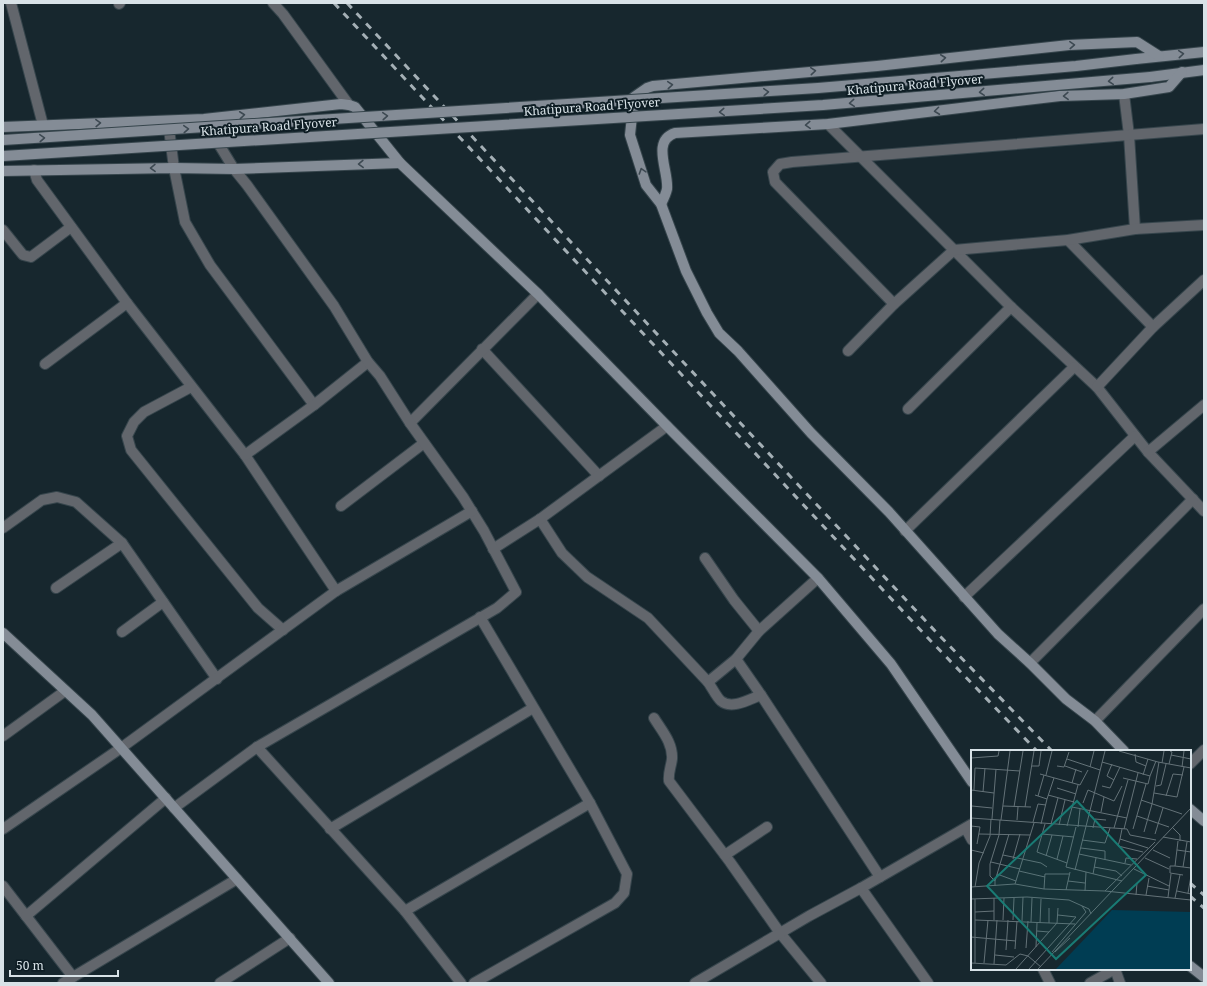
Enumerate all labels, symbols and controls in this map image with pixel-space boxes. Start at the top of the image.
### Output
one-way arrow [1069,40,1075,49]
one-way arrow [1178,49,1184,58]
one-way arrow [940,54,946,63]
one-way arrow [810,67,816,76]
street label: Khatipura Road Flyover [846,70,984,99]
one-way arrow [1108,76,1114,85]
one-way arrow [667,80,673,89]
one-way arrow [763,87,769,96]
one-way arrow [978,87,985,96]
one-way arrow [1063,91,1069,100]
street label: Khatipura Road Flyover [523,93,661,120]
one-way arrow [849,98,855,107]
one-way arrow [934,106,940,115]
one-way arrow [719,107,725,116]
one-way arrow [239,111,245,120]
one-way arrow [382,112,388,121]
street label: Khatipura Road Flyover [200,113,338,140]
one-way arrow [95,119,101,127]
one-way arrow [805,121,811,129]
one-way arrow [183,125,189,133]
one-way arrow [39,134,45,142]
one-way arrow [358,160,364,169]
one-way arrow [150,164,156,172]
one-way arrow [638,168,647,175]
inset map [971,750,1191,970]
scale bar [10,952,118,978]
text: 50 m [16,957,44,974]

